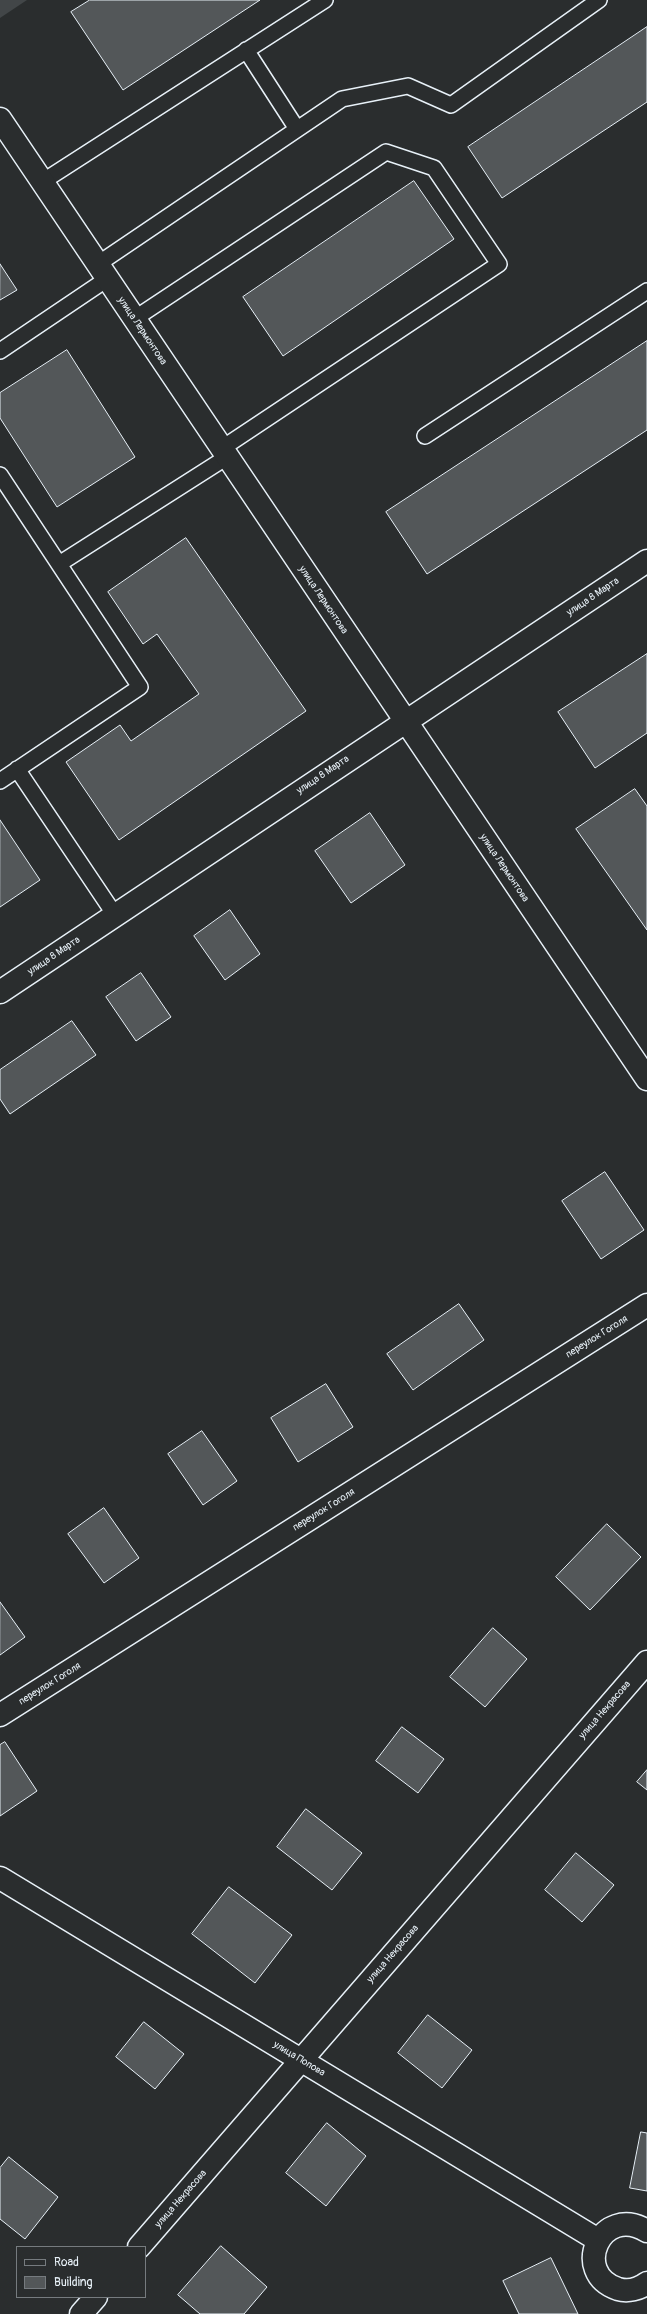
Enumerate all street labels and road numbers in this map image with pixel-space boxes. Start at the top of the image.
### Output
street label: улица Лермонтова [115,295,169,367]
street label: улица Лермонтова [296,564,350,636]
street label: улица 8 Марта [565,575,621,619]
street label: улица 8 Марта [295,753,351,797]
street label: улица Лермонтова [477,832,531,904]
street label: улица 8 Марта [26,934,82,978]
street label: переулок Гоголя [564,1313,630,1361]
street label: переулок Гоголя [291,1486,357,1534]
street label: переулок Гоголя [17,1660,83,1708]
street label: улица Некрасова [577,1679,633,1741]
street label: улица Некрасова [365,1923,421,1985]
street label: улица Попова [271,2039,327,2079]
street label: улица Некрасова [153,2168,209,2230]

